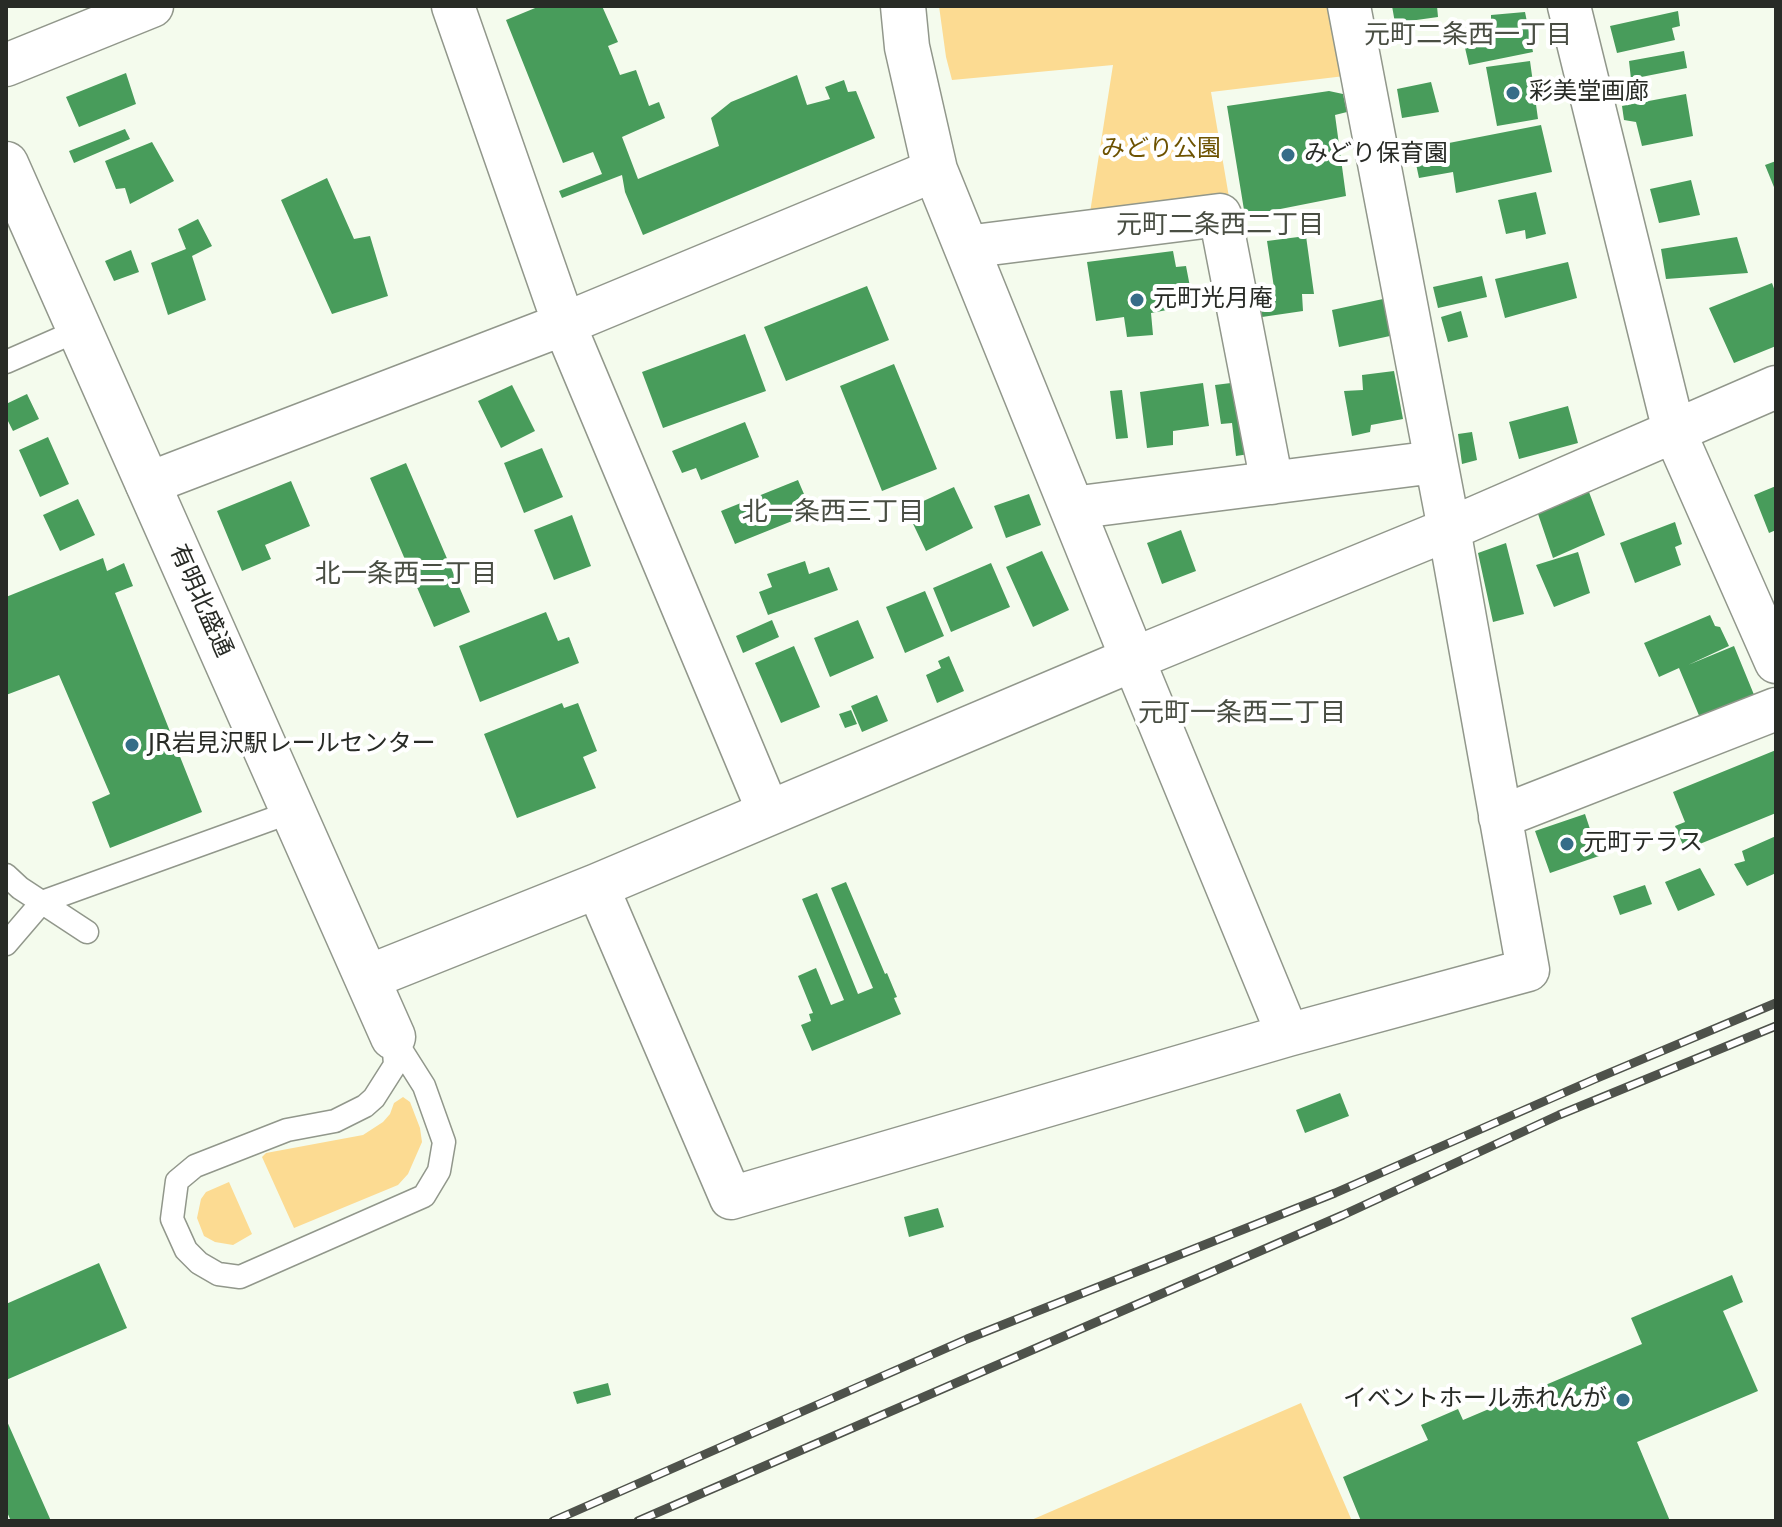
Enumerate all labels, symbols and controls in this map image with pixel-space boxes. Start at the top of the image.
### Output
district label: 元町二条西一丁目 [1364,20,1572,52]
place label: 彩美堂画廊 [1529,79,1649,107]
marker: 彩美堂画廊 [1504,84,1522,102]
park label: みどり公園 [1101,136,1221,164]
place label: みどり保育園 [1304,141,1448,169]
marker: みどり保育園 [1279,146,1297,164]
district label: 元町二条西二丁目 [1116,210,1324,242]
place label: 元町光月庵 [1153,286,1273,314]
marker: 元町光月庵 [1128,291,1146,309]
district label: 北一条西三丁目 [742,497,924,529]
street label: 有明北盛通 [162,540,238,662]
district label: 北一条西二丁目 [315,559,497,591]
district label: 元町一条西二丁目 [1138,698,1346,730]
place label: JR岩見沢駅レールセンター [148,731,436,759]
marker: JR岩見沢駅レールセンター [123,736,141,754]
place label: 元町テラス [1583,830,1703,858]
marker: 元町テラス [1558,835,1576,853]
place label: イベントホール赤れんが [1343,1386,1607,1414]
marker: イベントホール赤れんが [1614,1391,1632,1409]

